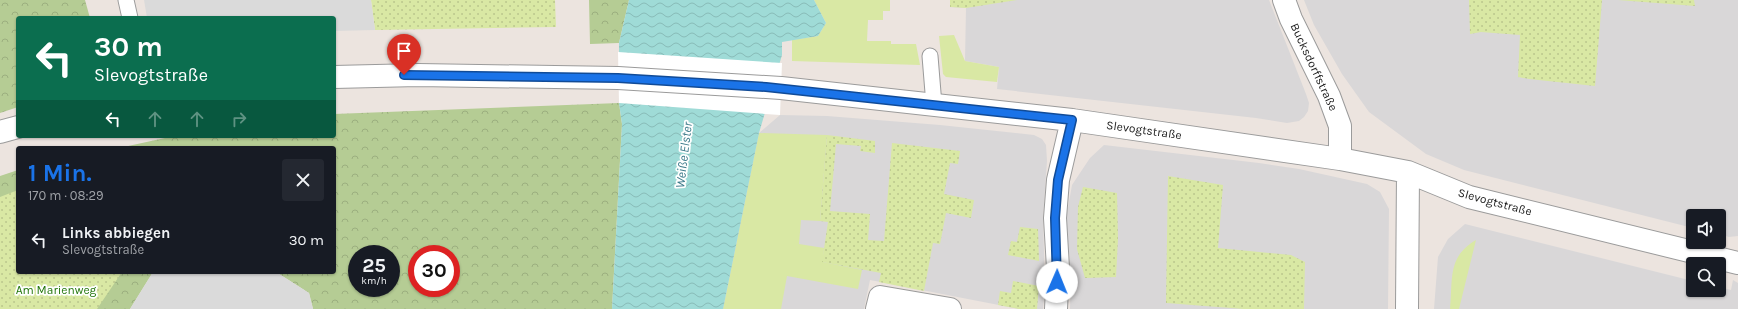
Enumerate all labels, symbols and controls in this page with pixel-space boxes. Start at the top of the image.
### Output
street label: Bucksdorffstraße [1288,21,1340,113]
text: 30 m [94,30,163,63]
icon: left [28,32,80,84]
pin [387,34,421,75]
icon: arrive [393,40,415,62]
text: Slevogtstraße [94,64,208,86]
icon: left [102,108,124,130]
icon: ahead [144,108,166,130]
icon: ahead [186,108,208,130]
icon: right [228,108,250,130]
street label: Slevogtstraße [1105,118,1183,142]
water label: Weiße Elster [672,121,695,189]
text: 1 Min. [28,159,92,187]
button: close [282,159,324,201]
street label: Slevogtstraße [1457,185,1533,219]
text: 170 m · 08:29 [28,188,104,203]
map controls [1686,209,1726,297]
button: sound [1686,209,1726,249]
text: Links abbiegen [62,224,170,242]
icon: left [28,229,50,251]
text: 30 m [289,231,324,249]
text: Slevogtstraße [62,242,144,257]
speed limit sign: 30 [408,245,460,297]
text: 25 [362,254,386,277]
button: search [1686,257,1726,297]
position arrow [1036,261,1078,303]
text: km/h [361,275,387,287]
park label: Am Marienweg [16,283,97,297]

